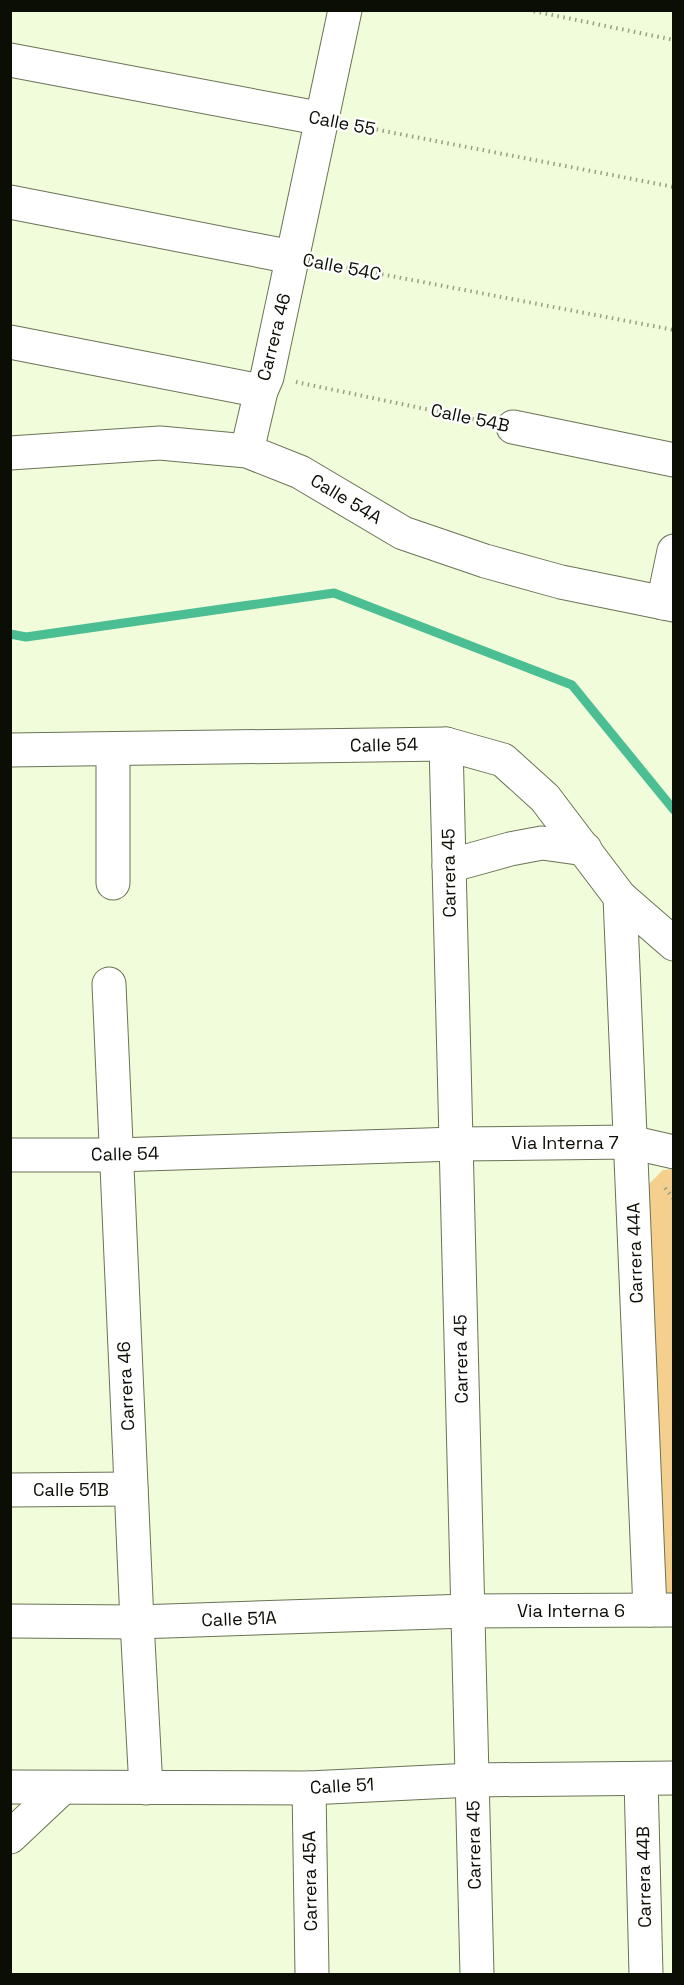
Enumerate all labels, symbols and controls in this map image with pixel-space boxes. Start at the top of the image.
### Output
street label: Calle 55 [307,105,377,140]
street label: Calle 54C [301,248,383,285]
street label: Carrera 46 [252,291,296,383]
street label: Calle 54B [429,398,512,437]
street label: Calle 54A [306,468,386,529]
street label: Calle 54 [350,732,418,757]
street label: Carrera 45 [436,828,461,918]
street label: Via Interna 7 [511,1131,619,1154]
street label: Calle 54 [91,1141,159,1166]
street label: Carrera 44A [621,1202,648,1304]
street label: Carrera 45 [448,1314,473,1404]
street label: Carrera 46 [112,1341,139,1431]
street label: Calle 51B [33,1478,109,1501]
street label: Via Interna 6 [517,1599,625,1622]
street label: Calle 51A [201,1606,277,1631]
street label: Calle 51 [309,1772,375,1799]
street label: Carrera 45 [461,1800,486,1890]
street label: Carrera 44B [631,1826,656,1928]
street label: Carrera 45A [297,1830,322,1932]

